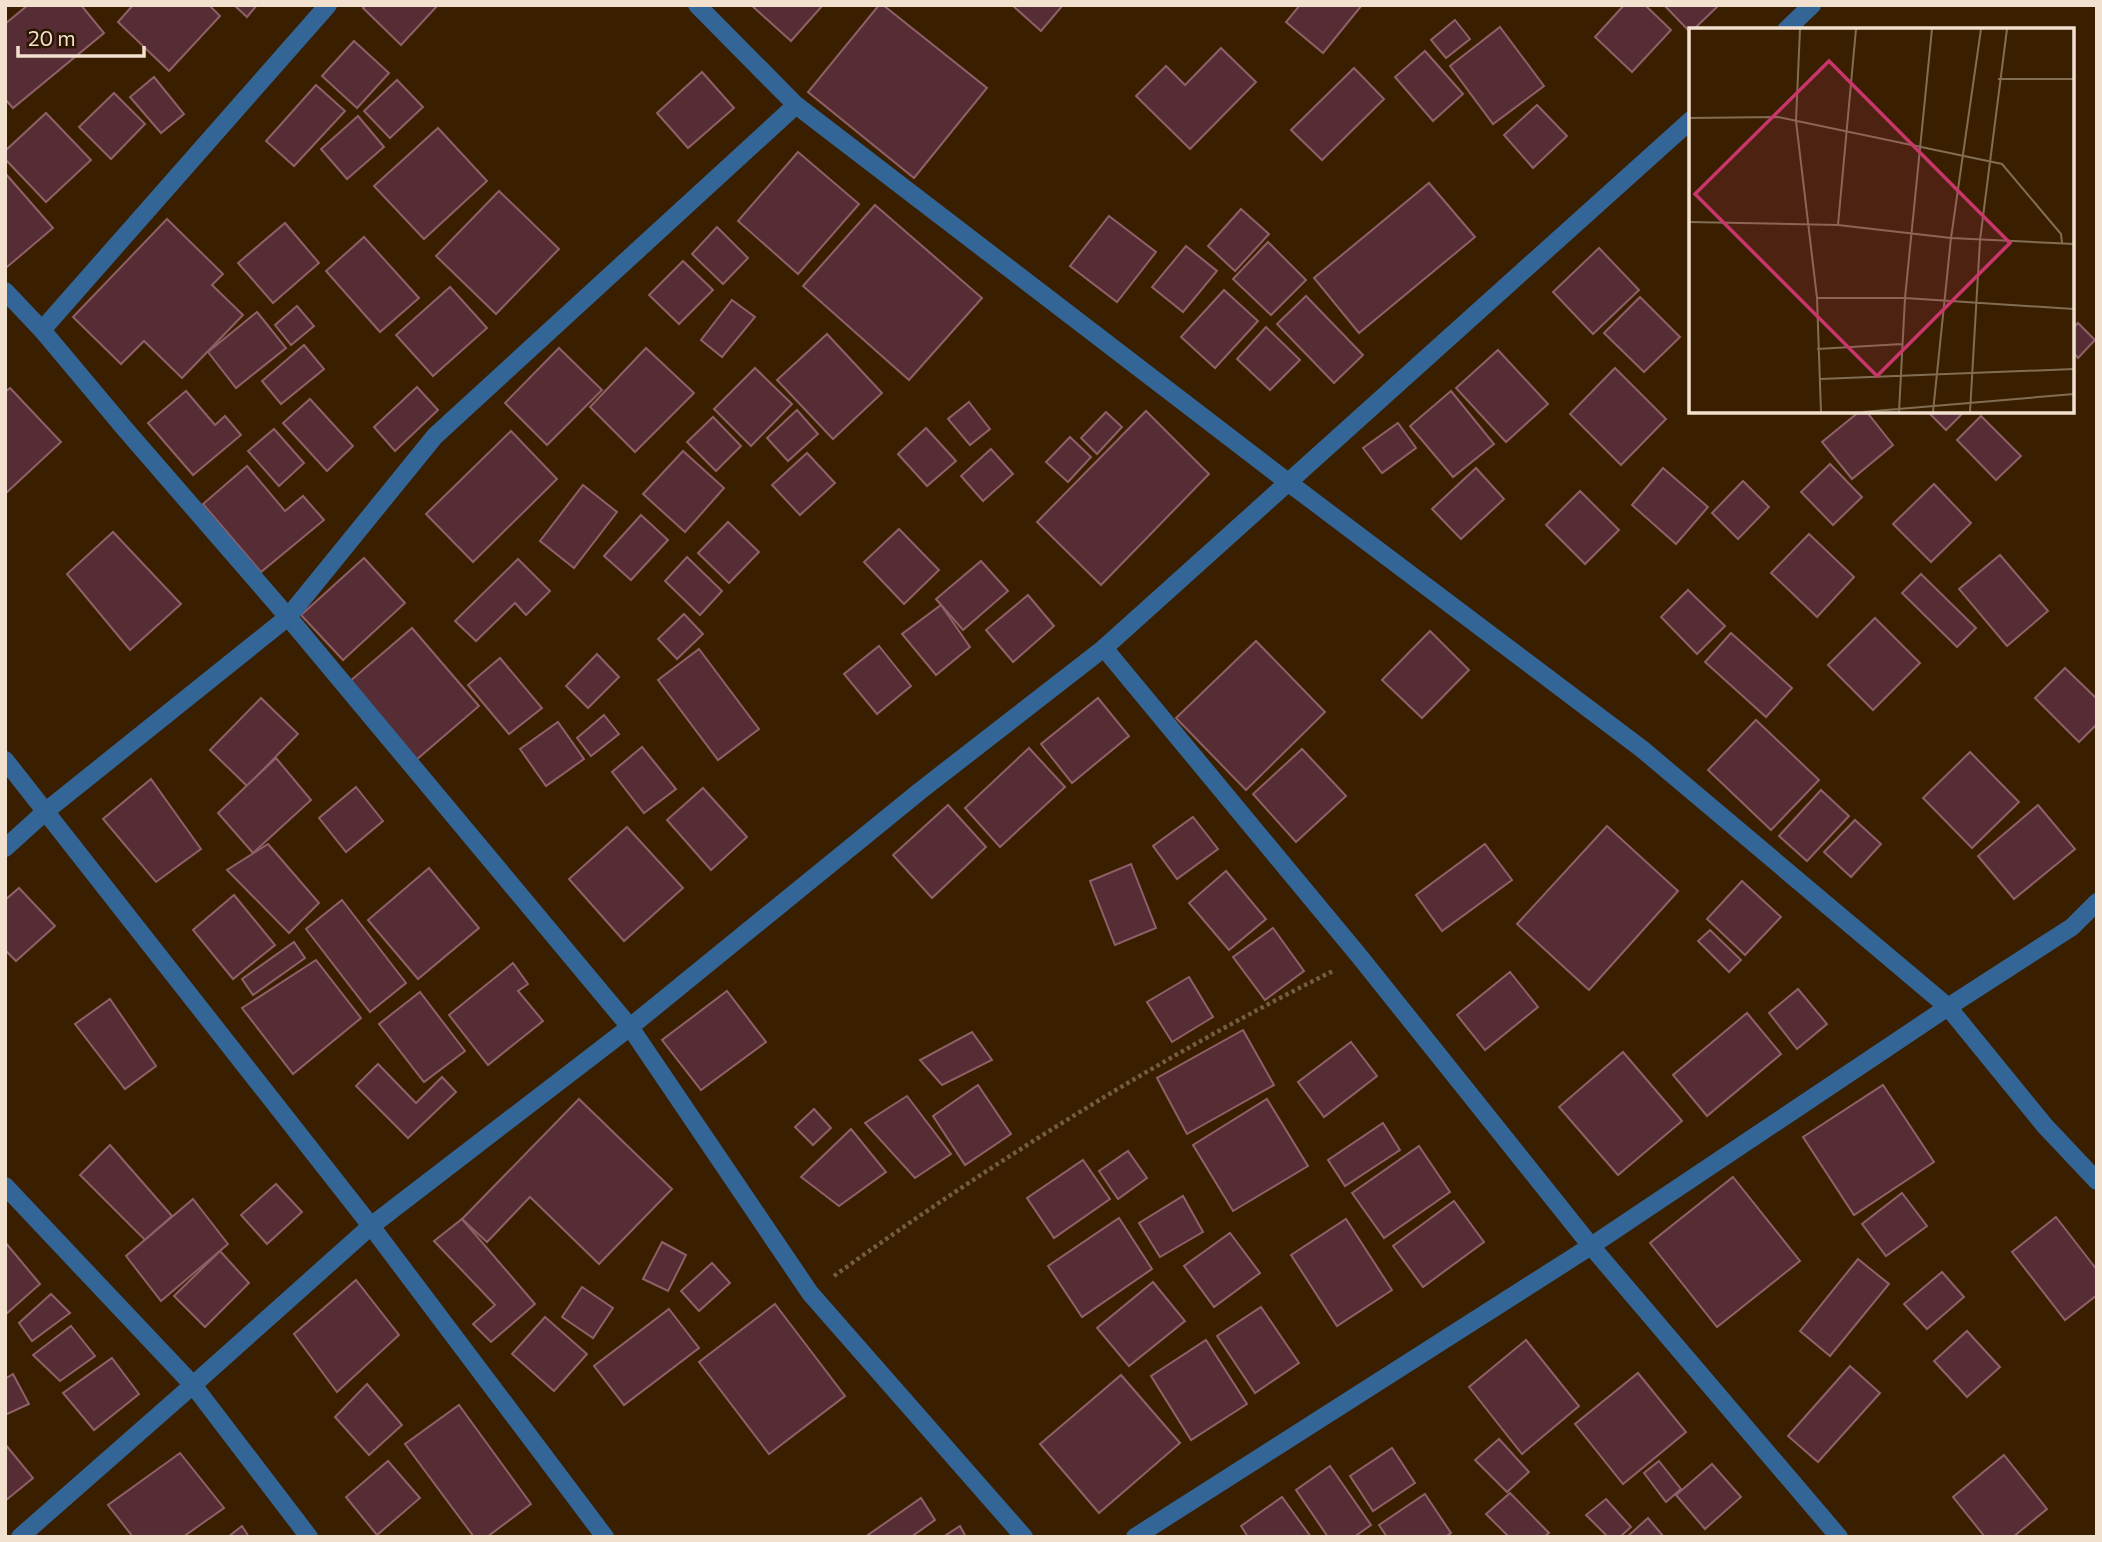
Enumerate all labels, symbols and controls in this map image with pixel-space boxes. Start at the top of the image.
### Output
scale bar [18,14,144,58]
text: 20 m [28,25,76,50]
inset map [1689,28,2074,413]

